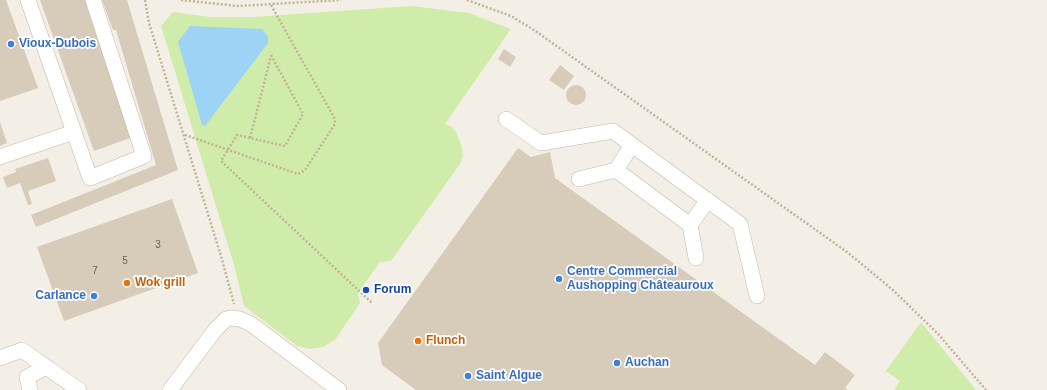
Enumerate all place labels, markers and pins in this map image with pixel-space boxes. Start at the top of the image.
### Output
place label: Vioux-Dubois [19,37,96,51]
marker: Vioux-Dubois [6,39,16,49]
place label: Centre Commercial Aushopping Châteauroux [567,265,714,293]
marker: Centre Commercial Aushopping Châteauroux [554,274,564,284]
place label: Wok grill [135,276,185,290]
marker: Wok grill [122,278,132,288]
place label: Forum [374,283,411,297]
marker: Forum [361,285,371,295]
place label: Carlance [35,289,86,303]
marker: Carlance [89,291,99,301]
place label: Flunch [426,334,465,348]
marker: Flunch [413,336,423,346]
place label: Auchan [625,356,669,370]
marker: Auchan [612,358,622,368]
place label: Saint Algue [476,369,542,383]
marker: Saint Algue [463,371,473,381]

